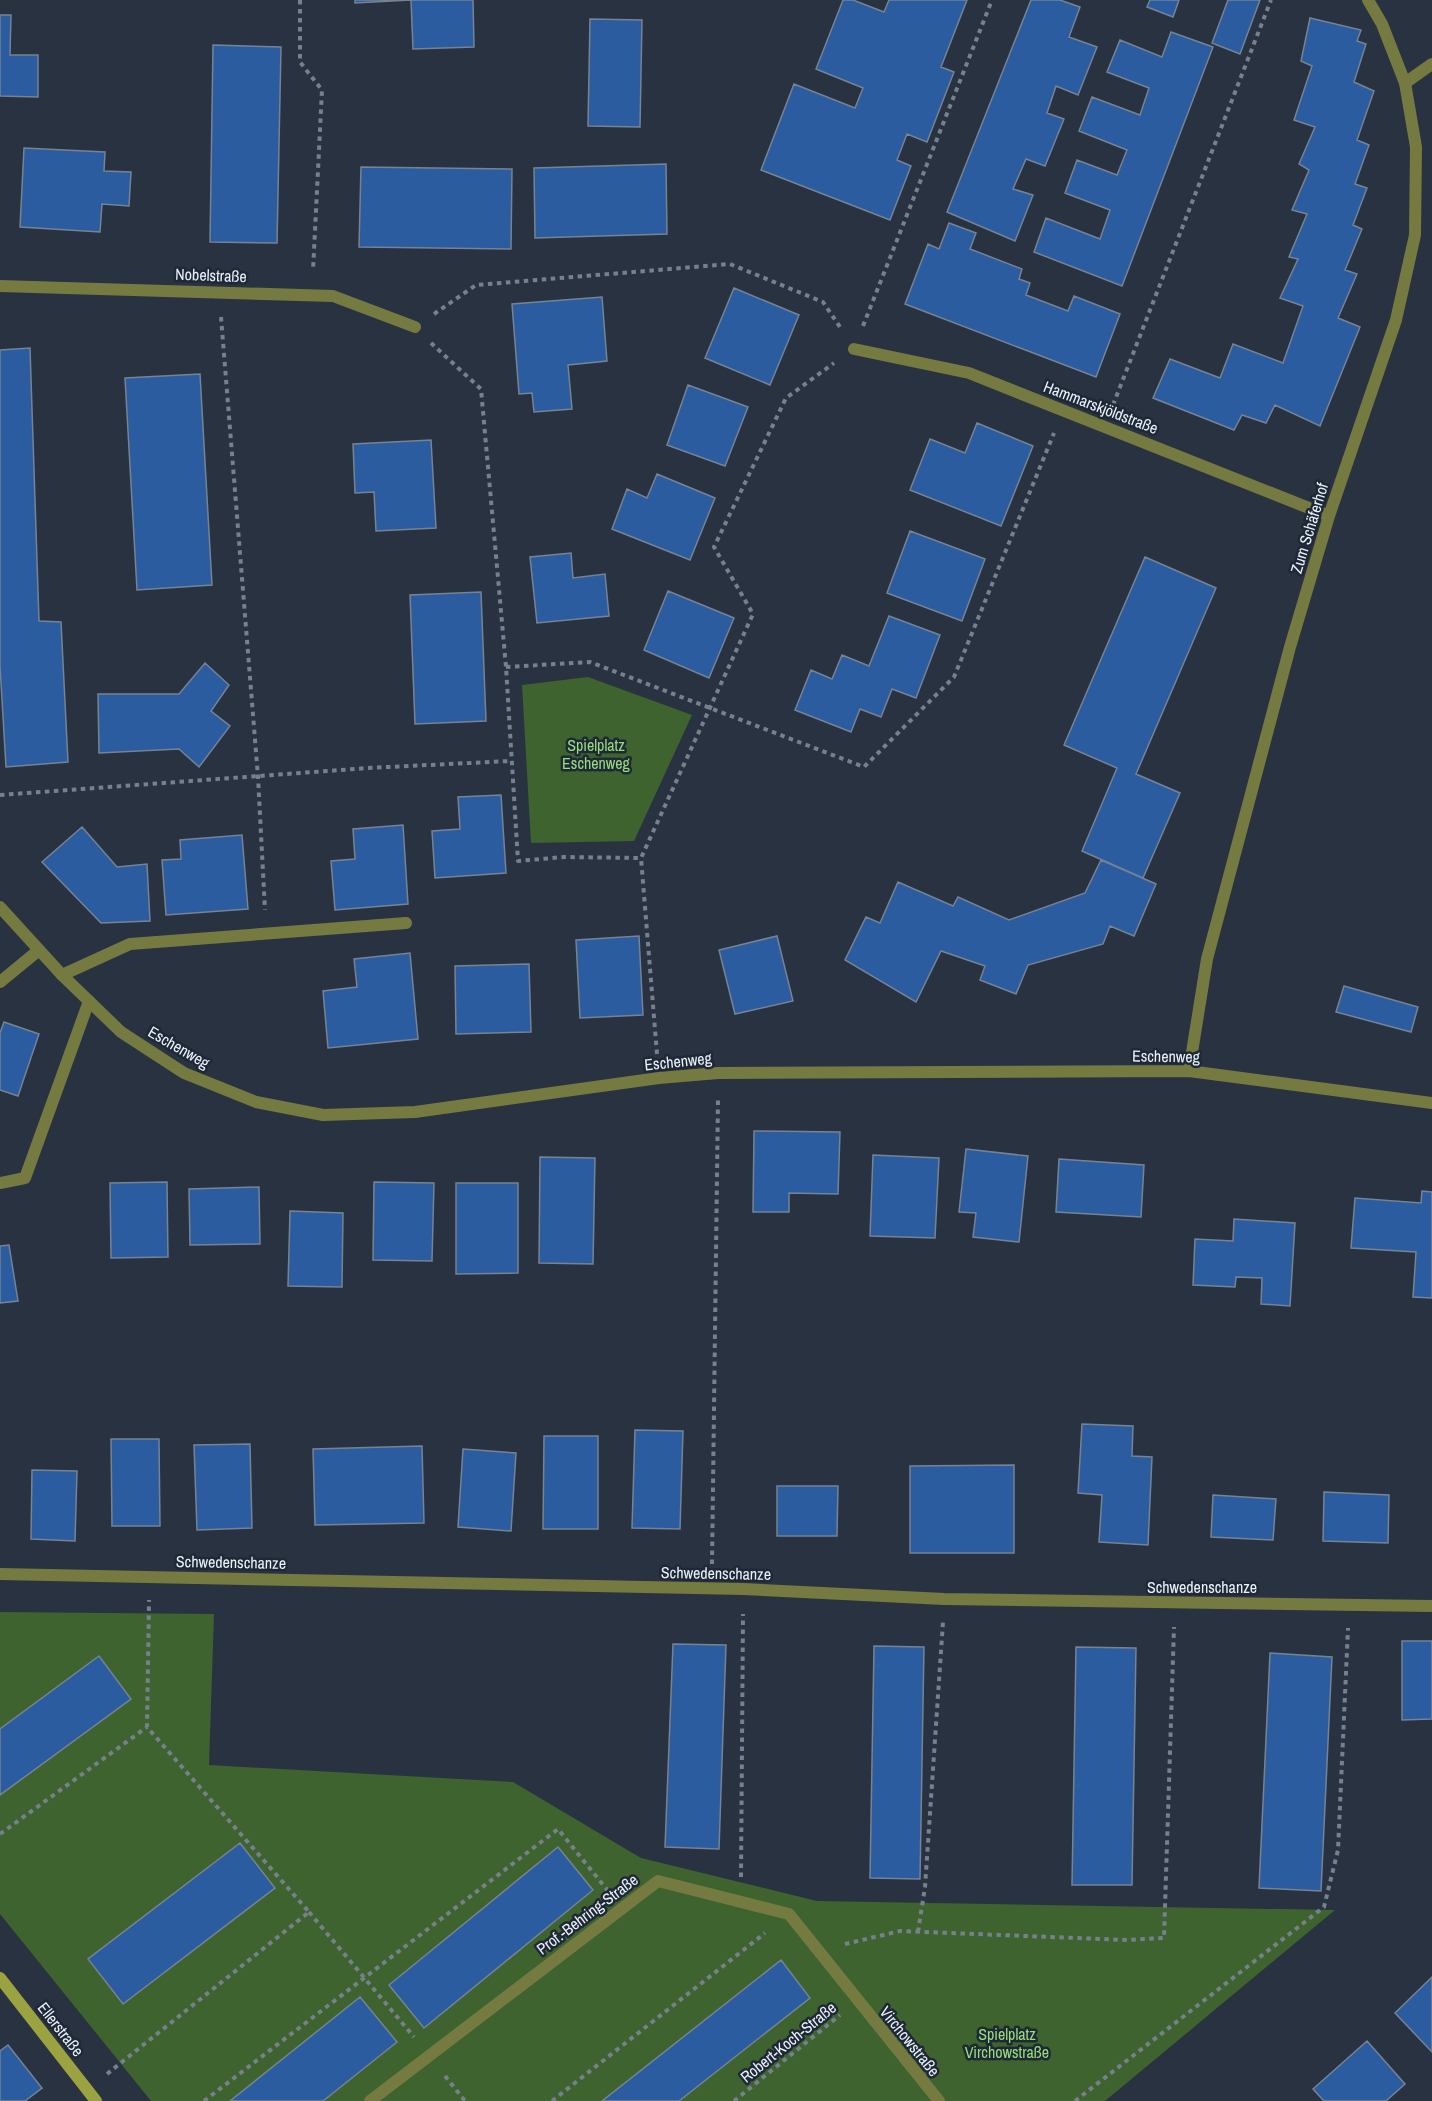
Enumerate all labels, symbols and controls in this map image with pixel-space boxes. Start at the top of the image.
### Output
street label: Nobelstraße [175,263,247,287]
street label: Hammarskjöldstraße [1041,375,1161,439]
street label: Zum Schäferhof [1285,480,1333,576]
park label: Spielplatz Eschenweg [562,734,631,774]
street label: Eschenweg [144,1021,214,1074]
street label: Eschenweg [1132,1044,1201,1068]
street label: Eschenweg [643,1046,714,1075]
street label: Schwedenschanze [176,1550,286,1574]
street label: Schwedenschanze [661,1561,771,1585]
street label: Schwedenschanze [1147,1576,1257,1598]
street label: Prof.-Behring-Straße [532,1869,642,1959]
street label: Ellerstraße [33,1997,89,2061]
street label: Robert-Koch-Straße [735,1997,841,2087]
street label: Virchowstraße [875,2001,945,2081]
park label: Spielplatz Virchowstraße [965,2023,1049,2063]

